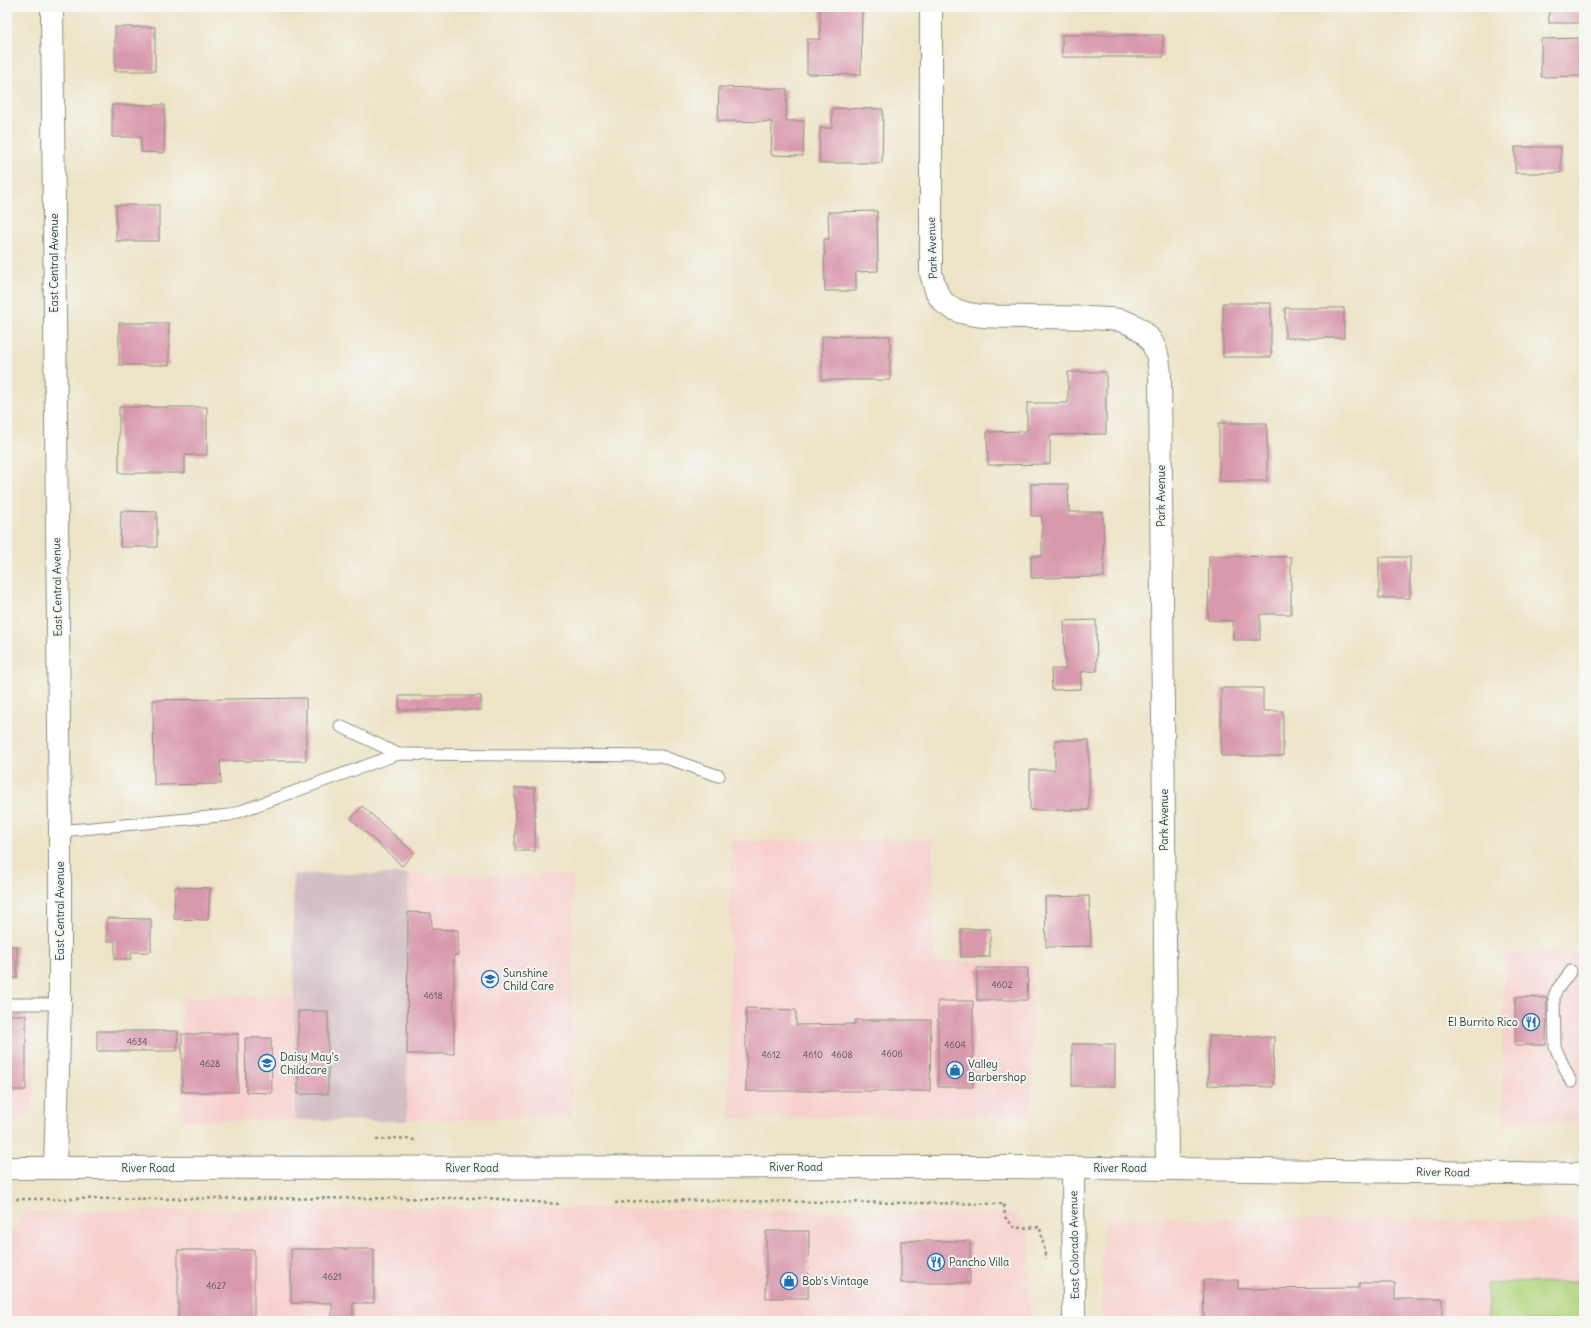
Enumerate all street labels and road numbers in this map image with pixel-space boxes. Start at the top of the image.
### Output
street label: East Central Avenue [47,213,61,313]
street label: Park Avenue [924,217,940,279]
street label: Park Avenue [1154,465,1168,527]
street label: East Central Avenue [49,537,65,637]
street label: Park Avenue [1157,789,1171,851]
street label: East Central Avenue [53,861,67,961]
street label: River Road [769,1160,823,1174]
street label: River Road [121,1161,175,1175]
street label: River Road [445,1161,499,1175]
street label: River Road [1093,1161,1147,1175]
street label: River Road [1416,1165,1470,1179]
street label: East Colorado Avenue [1066,1191,1082,1299]

